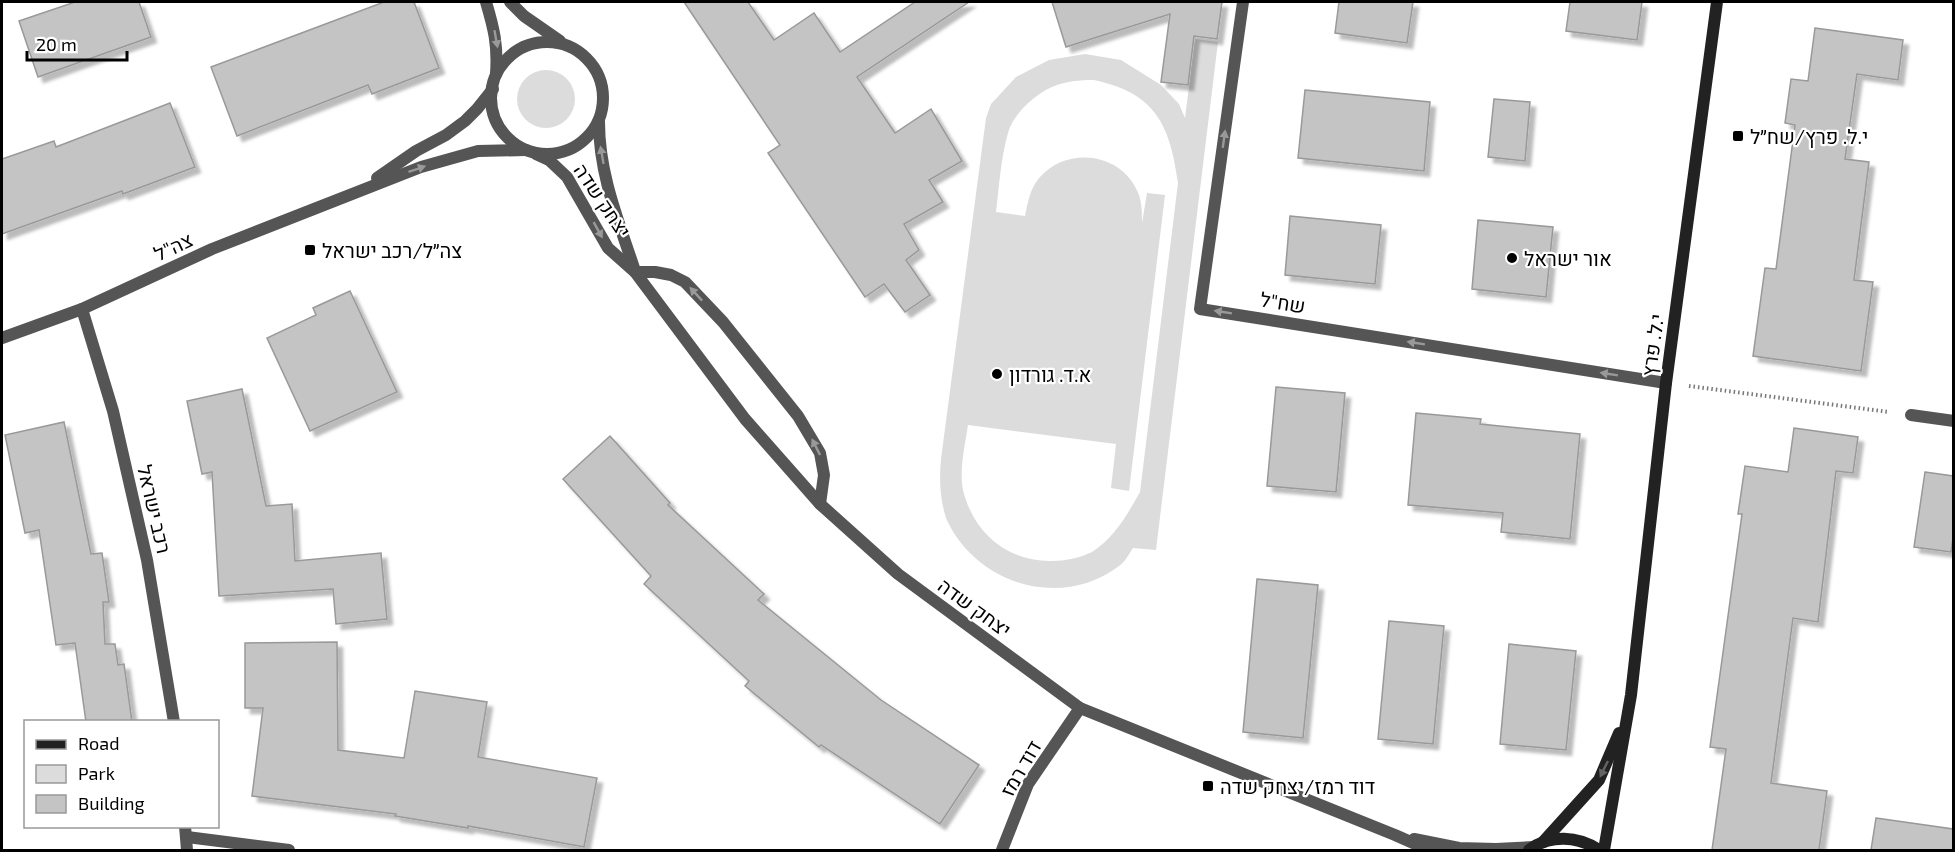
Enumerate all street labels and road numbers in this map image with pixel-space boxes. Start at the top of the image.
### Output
street label: יצחק שדה [570,158,636,242]
street label: צה"ל [150,227,196,265]
street label: שח"ל [1259,287,1307,317]
street label: י.ל. פרץ [1636,312,1668,378]
street label: רכב ישראל [133,462,177,556]
street label: יצחק שדה [934,573,1016,641]
street label: דוד רמז [994,736,1046,800]

